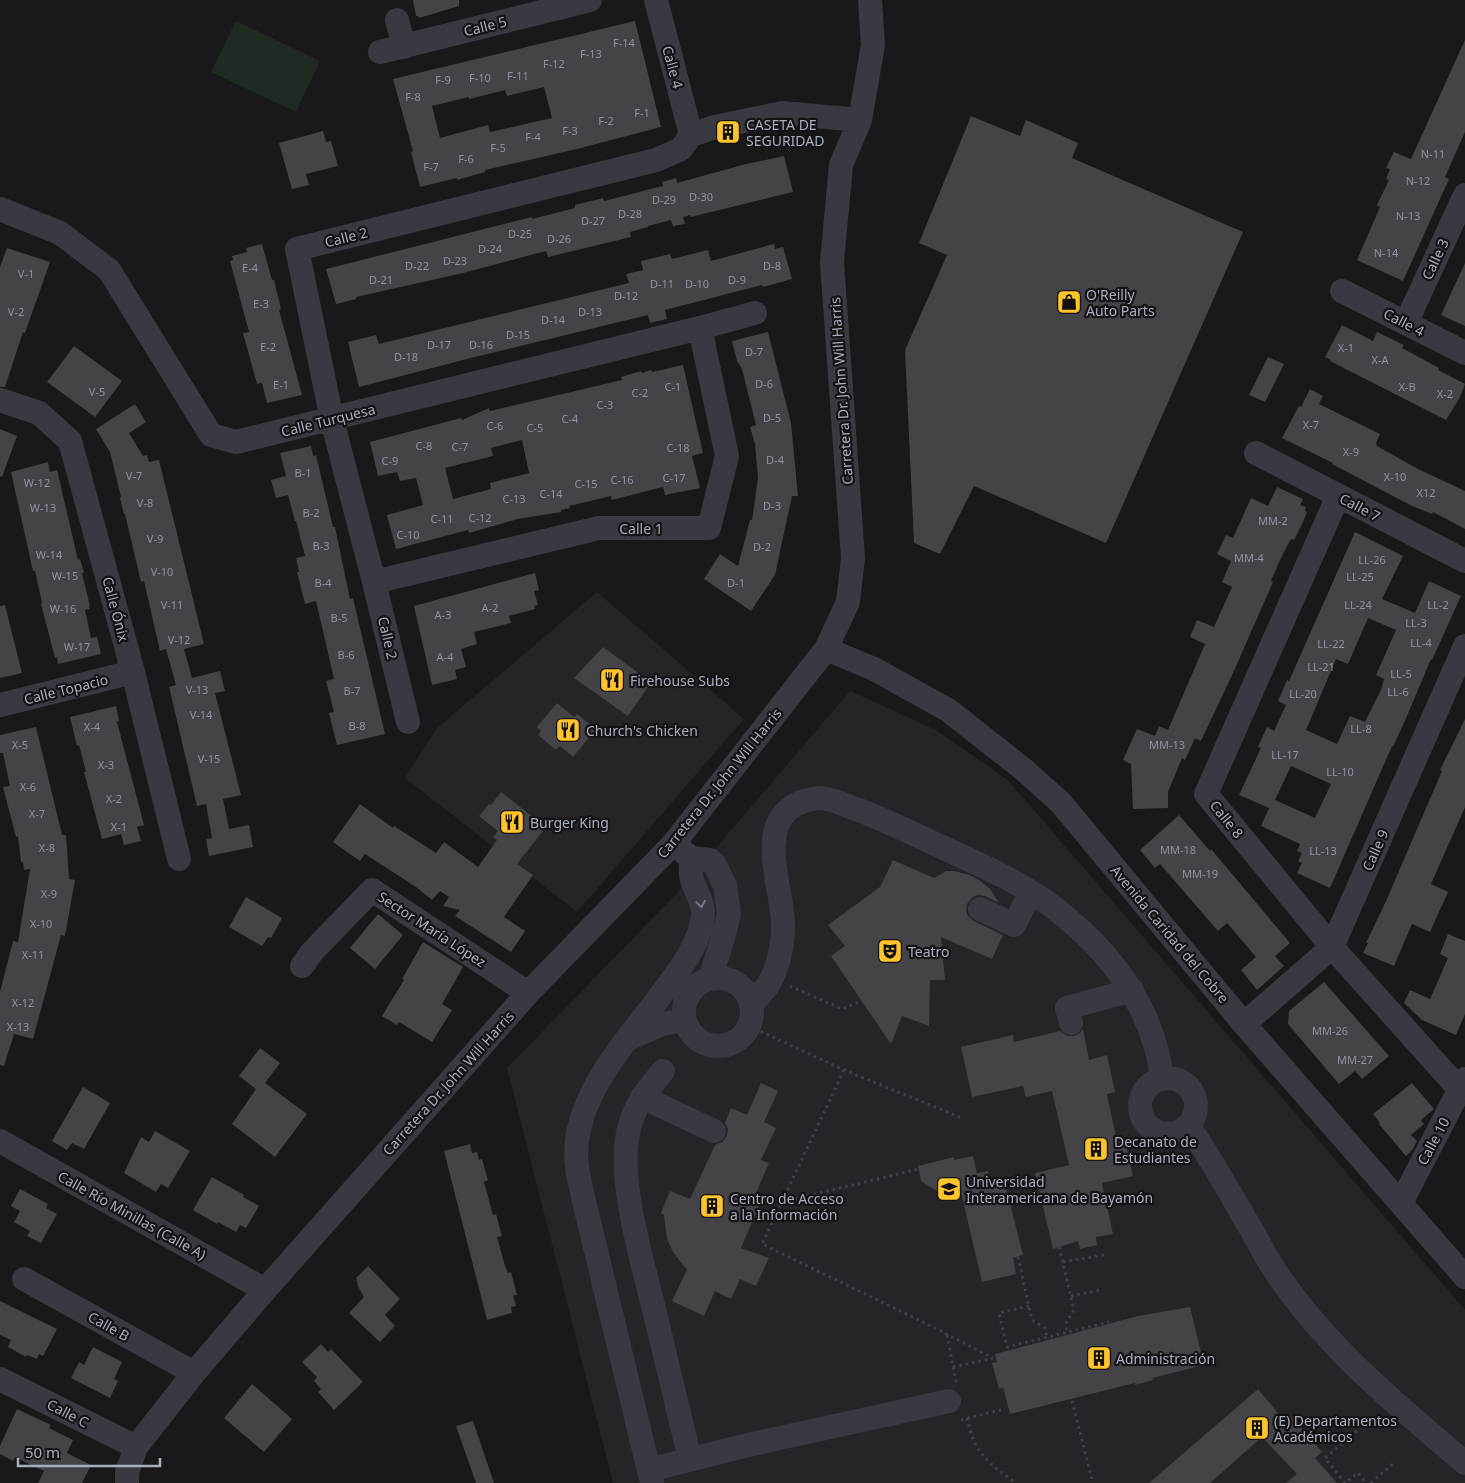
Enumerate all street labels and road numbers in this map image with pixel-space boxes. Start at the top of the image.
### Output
street label: Calle 5 [462,12,508,40]
street label: Calle 4 [658,44,688,90]
street label: Calle 2 [323,223,369,251]
street label: Calle 3 [1417,235,1453,283]
street label: Carretera Dr. John Will Harris [825,296,857,485]
street label: Calle 4 [1380,304,1428,340]
street label: Calle Turquesa [279,399,377,441]
street label: Calle 7 [1336,489,1384,525]
street label: Calle 1 [619,519,663,538]
street label: Calle Ónix [98,575,134,644]
street label: Calle 2 [374,615,402,661]
street label: Calle Topacio [22,669,110,709]
street label: Carretera Dr. John Will Harris [653,704,786,862]
street label: Calle 8 [1206,796,1248,842]
street label: Calle 9 [1357,826,1393,874]
street label: Avenida Caridad del Cobre [1107,861,1233,1007]
street label: Sector María López [374,887,490,971]
street label: Carretera Dr. John Will Harris [378,1007,518,1159]
street label: Calle 10 [1413,1114,1453,1168]
street label: Calle Río Minillas (Calle A) [54,1166,210,1264]
street label: Calle B [85,1307,133,1345]
street label: Calle C [44,1394,92,1432]

